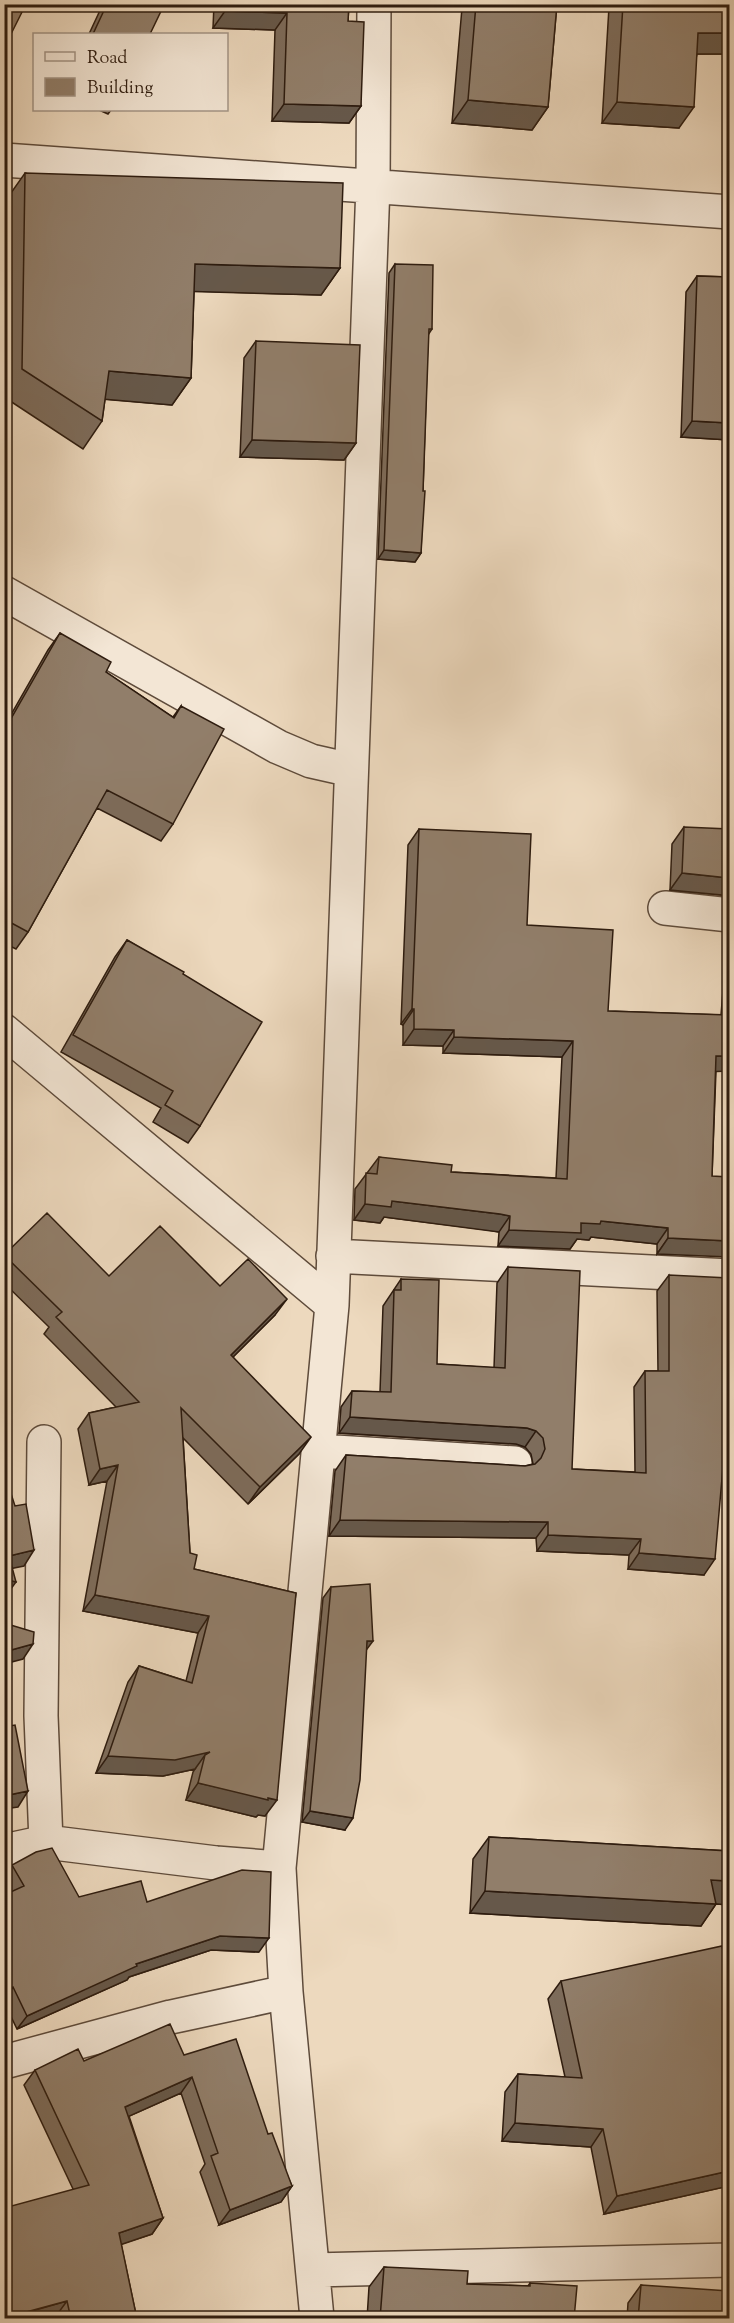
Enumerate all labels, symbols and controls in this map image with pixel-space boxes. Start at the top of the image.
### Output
legend [33,33,228,111]
text: Road [87,46,127,72]
text: Building [87,76,153,102]

